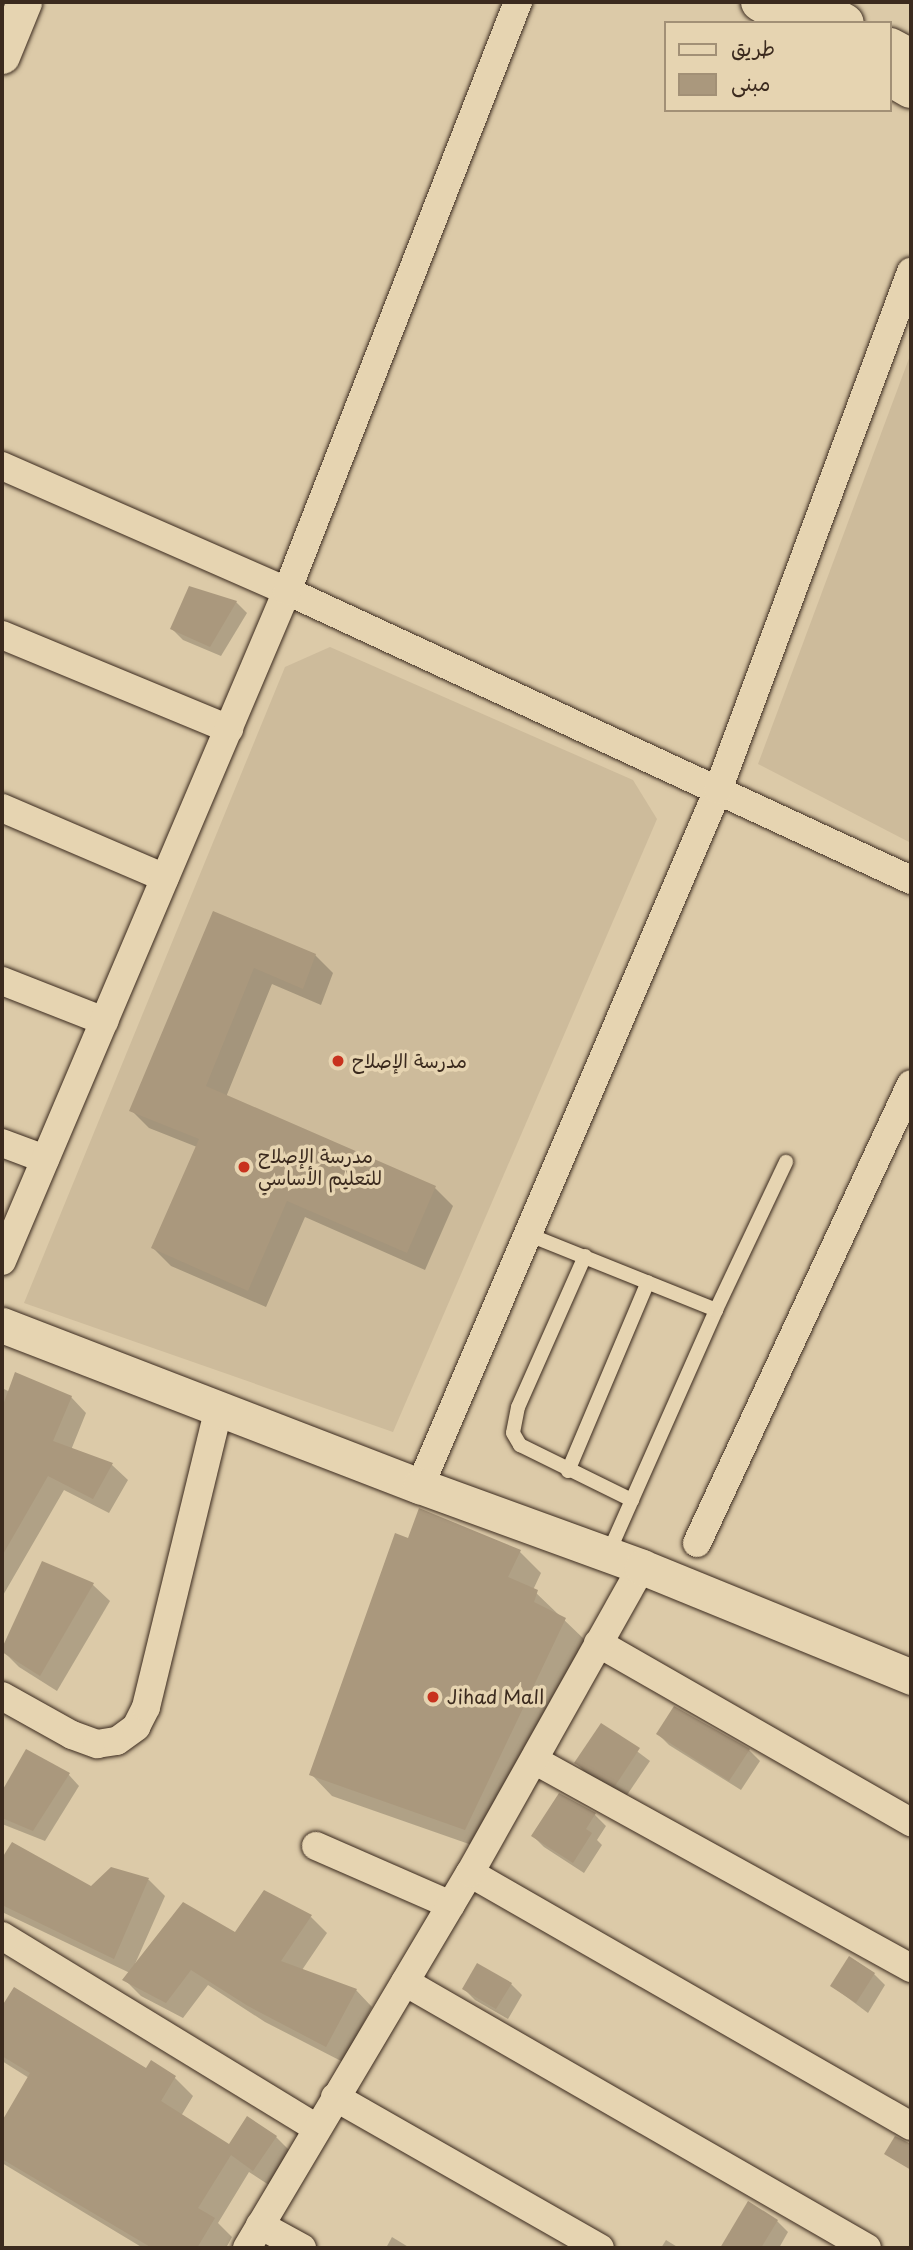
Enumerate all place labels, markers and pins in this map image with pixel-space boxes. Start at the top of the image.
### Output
place label: مدرسة الإصلاح [352,1050,467,1072]
marker: مدرسة الإصلاح [330,1053,346,1069]
place label: مدرسة الإصلاح للتعليم الأساسي [258,1145,382,1189]
marker: مدرسة الإصلاح للتعليم الأساسي [236,1159,252,1175]
place label: Jihad Mall [447,1686,543,1708]
marker: Jihad Mall [425,1689,441,1705]

